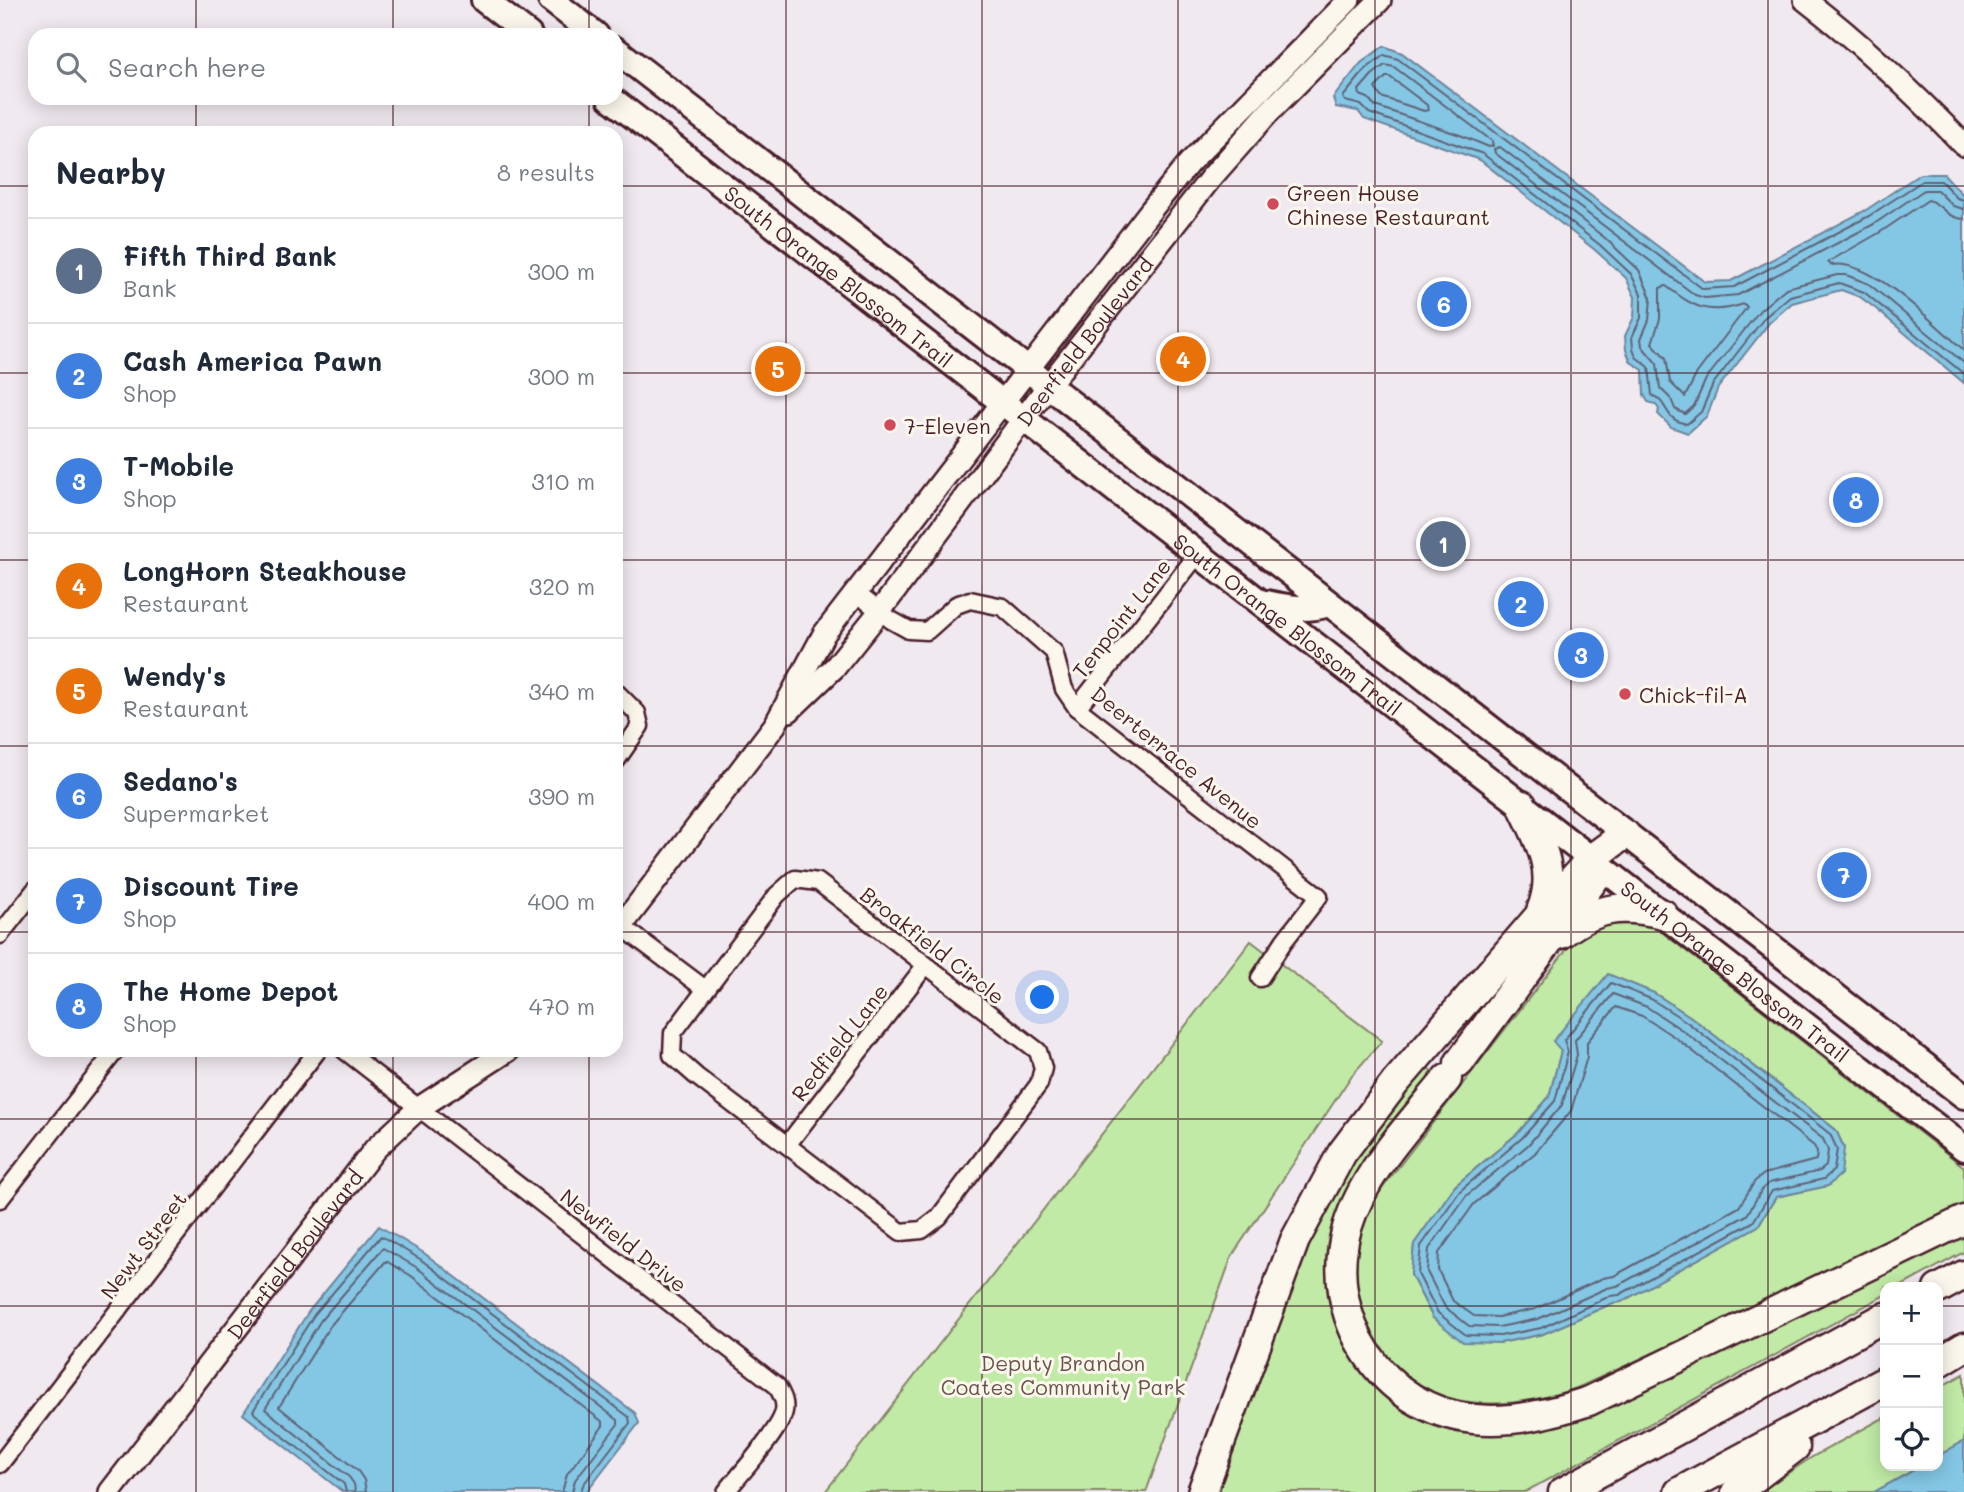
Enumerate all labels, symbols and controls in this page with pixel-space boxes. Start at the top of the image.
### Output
search box [28,28,623,105]
icon: search [52,48,90,86]
text: Search here [108,50,266,84]
text: Nearby [56,152,166,192]
text: 8 results [497,157,595,187]
street label: South Orange Blossom Trail [720,179,959,373]
place label: Green House Chinese Restaurant [1287,179,1490,230]
marker: Green House Chinese Restaurant [1265,196,1281,212]
text: Fifth Third Bank [123,239,337,273]
street label: Deerfield Boulevard [1010,251,1158,431]
text: 1 [74,256,84,286]
text: 300 m [527,256,595,286]
text: Bank [123,273,177,303]
pin: 6 [1421,278,1467,330]
pin: 4 [1160,333,1206,385]
pin: 5 [755,343,801,395]
text: Cash America Pawn [123,344,382,378]
text: 2 [73,361,85,391]
text: 300 m [527,361,595,391]
text: Shop [123,378,177,408]
place label: 7-Eleven [904,412,991,439]
marker: 7-Eleven [882,417,898,433]
text: T-Mobile [123,449,234,483]
text: 3 [72,466,86,496]
text: 310 m [531,466,595,496]
pin: 8 [1833,474,1879,526]
text: Shop [123,483,177,513]
pin: 1 [1420,518,1466,570]
street label: South Orange Blossom Trail [1168,527,1408,721]
street label: Tenpoint Lane [1066,553,1176,683]
text: LongHorn Steakhouse [123,554,407,588]
text: 4 [72,571,86,601]
text: 320 m [529,571,595,601]
pin: 2 [1498,578,1544,630]
text: Restaurant [123,588,249,618]
pin: 3 [1558,629,1604,681]
text: Wendy's [123,659,226,693]
text: 5 [72,676,86,706]
text: 340 m [528,676,595,706]
street label: Deerterrace Avenue [1086,680,1268,834]
place label: Chick-fil-A [1639,681,1748,708]
marker: Chick-fil-A [1617,686,1633,702]
text: Restaurant [123,693,249,723]
text: Sedano's [123,764,238,798]
text: 6 [72,781,86,811]
text: 390 m [528,781,595,811]
text: Supermarket [123,798,269,828]
pin: 7 [1821,849,1867,901]
text: Discount Tire [123,869,299,903]
street label: South Orange Blossom Trail [1616,874,1855,1068]
street label: Broakfield Circle [855,880,1011,1010]
text: 7 [73,886,85,916]
text: 400 m [527,886,595,916]
text: Shop [123,903,177,933]
text: The Home Depot [123,974,338,1008]
street label: Redfield Lane [785,978,893,1106]
your location [1025,980,1059,1014]
text: 8 [72,991,86,1021]
text: 470 m [529,991,595,1021]
text: Shop [123,1008,177,1038]
street label: Deerfield Boulevard [220,1164,368,1344]
street label: Newfield Drive [555,1182,693,1298]
street label: Newt Street [94,1186,192,1304]
map controls [1880,1282,1943,1471]
button: + [1880,1282,1943,1345]
button: − [1880,1345,1943,1408]
park label: Deputy Brandon Coates Community Park [941,1349,1185,1400]
button: locate [1880,1408,1943,1471]

